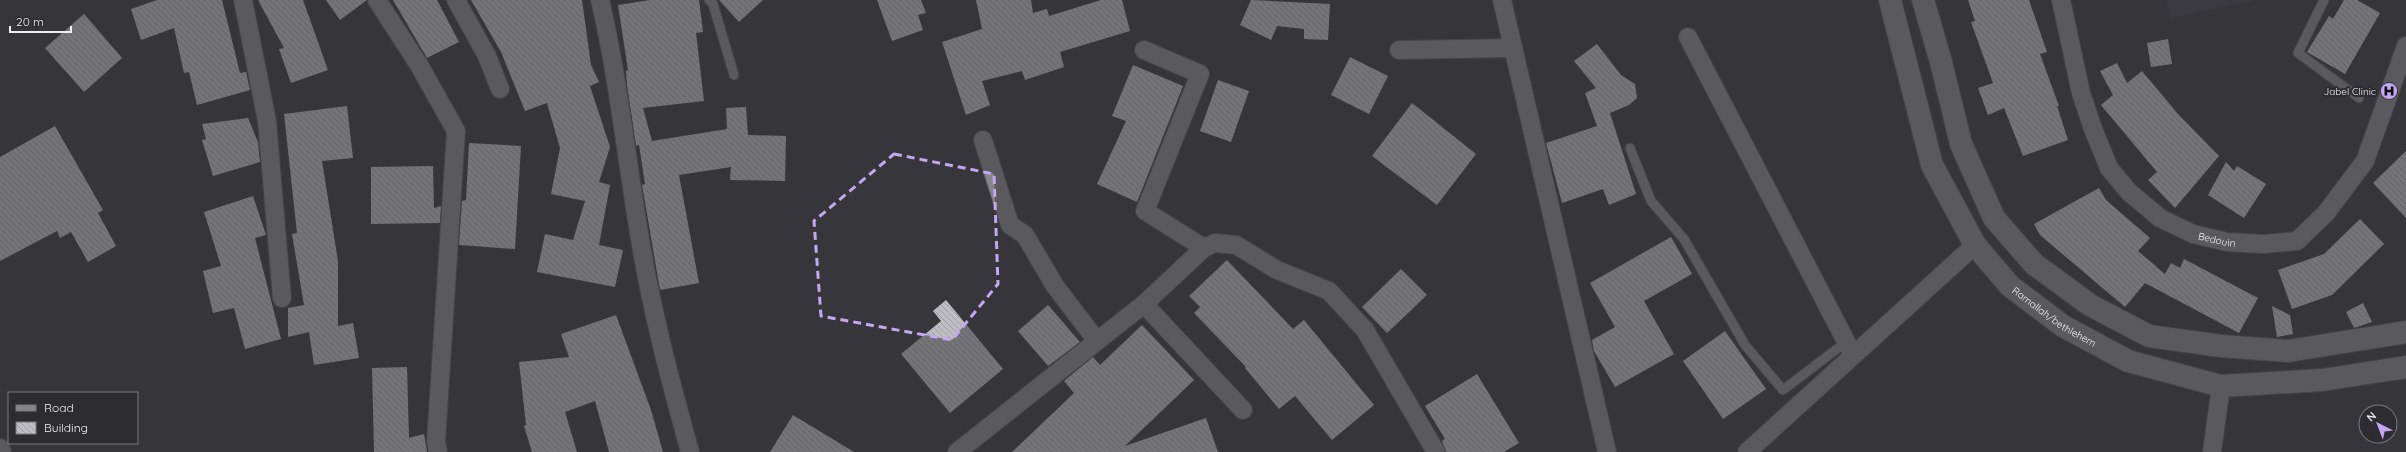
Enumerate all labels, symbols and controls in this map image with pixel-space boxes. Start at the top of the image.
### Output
scale bar [10,8,71,34]
text: 20 m [16,14,44,29]
hospital icon: Jabel Clinic [2379,81,2399,101]
place label: Jabel Clinic [2323,85,2376,98]
street label: Bedouin [2197,229,2236,249]
street label: Ramallah/bethlehem [2009,284,2098,350]
legend [8,392,138,444]
text: Road [44,400,74,415]
north arrow [2358,404,2398,444]
text: N [2364,409,2379,424]
text: Building [44,420,88,435]

